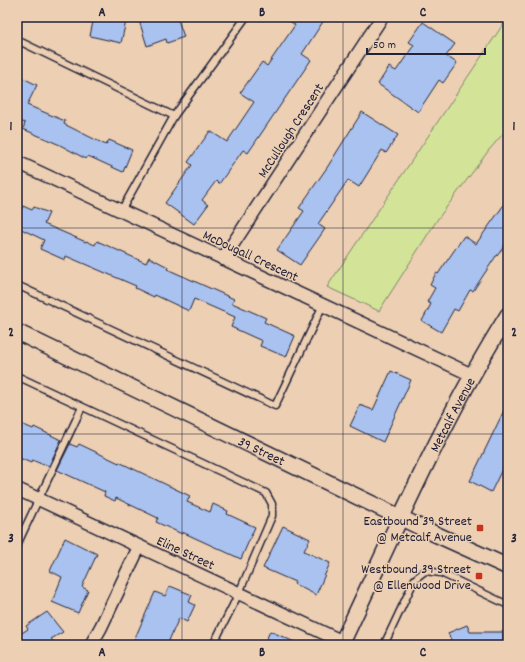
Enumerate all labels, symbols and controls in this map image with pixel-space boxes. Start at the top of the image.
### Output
text: A [98,4,106,23]
text: B [259,4,265,23]
text: C [420,4,427,23]
scale bar [367,30,485,56]
text: 50 m [373,37,396,54]
street label: McCullough Crescent [254,80,330,182]
text: 1 [10,118,13,137]
text: 1 [513,118,516,137]
street label: McDougall Crescent [199,226,301,288]
text: 2 [8,324,14,343]
text: 2 [511,324,517,343]
street label: Metcalf Avenue [426,374,481,456]
street label: 39 Street [234,432,288,472]
place label: Eastbound 39 Street @ Metcalf Avenue [364,512,472,548]
marker: Eastbound 39 Street @ Metcalf Avenue [475,523,485,533]
text: 3 [8,530,14,549]
text: 3 [511,530,517,549]
street label: Eline Street [153,532,218,576]
place label: Westbound 39 Street @ Ellenwood Drive [361,560,471,596]
marker: Westbound 39 Street @ Ellenwood Drive [474,571,484,581]
text: A [98,644,106,662]
text: B [259,644,265,662]
text: C [420,644,427,662]

